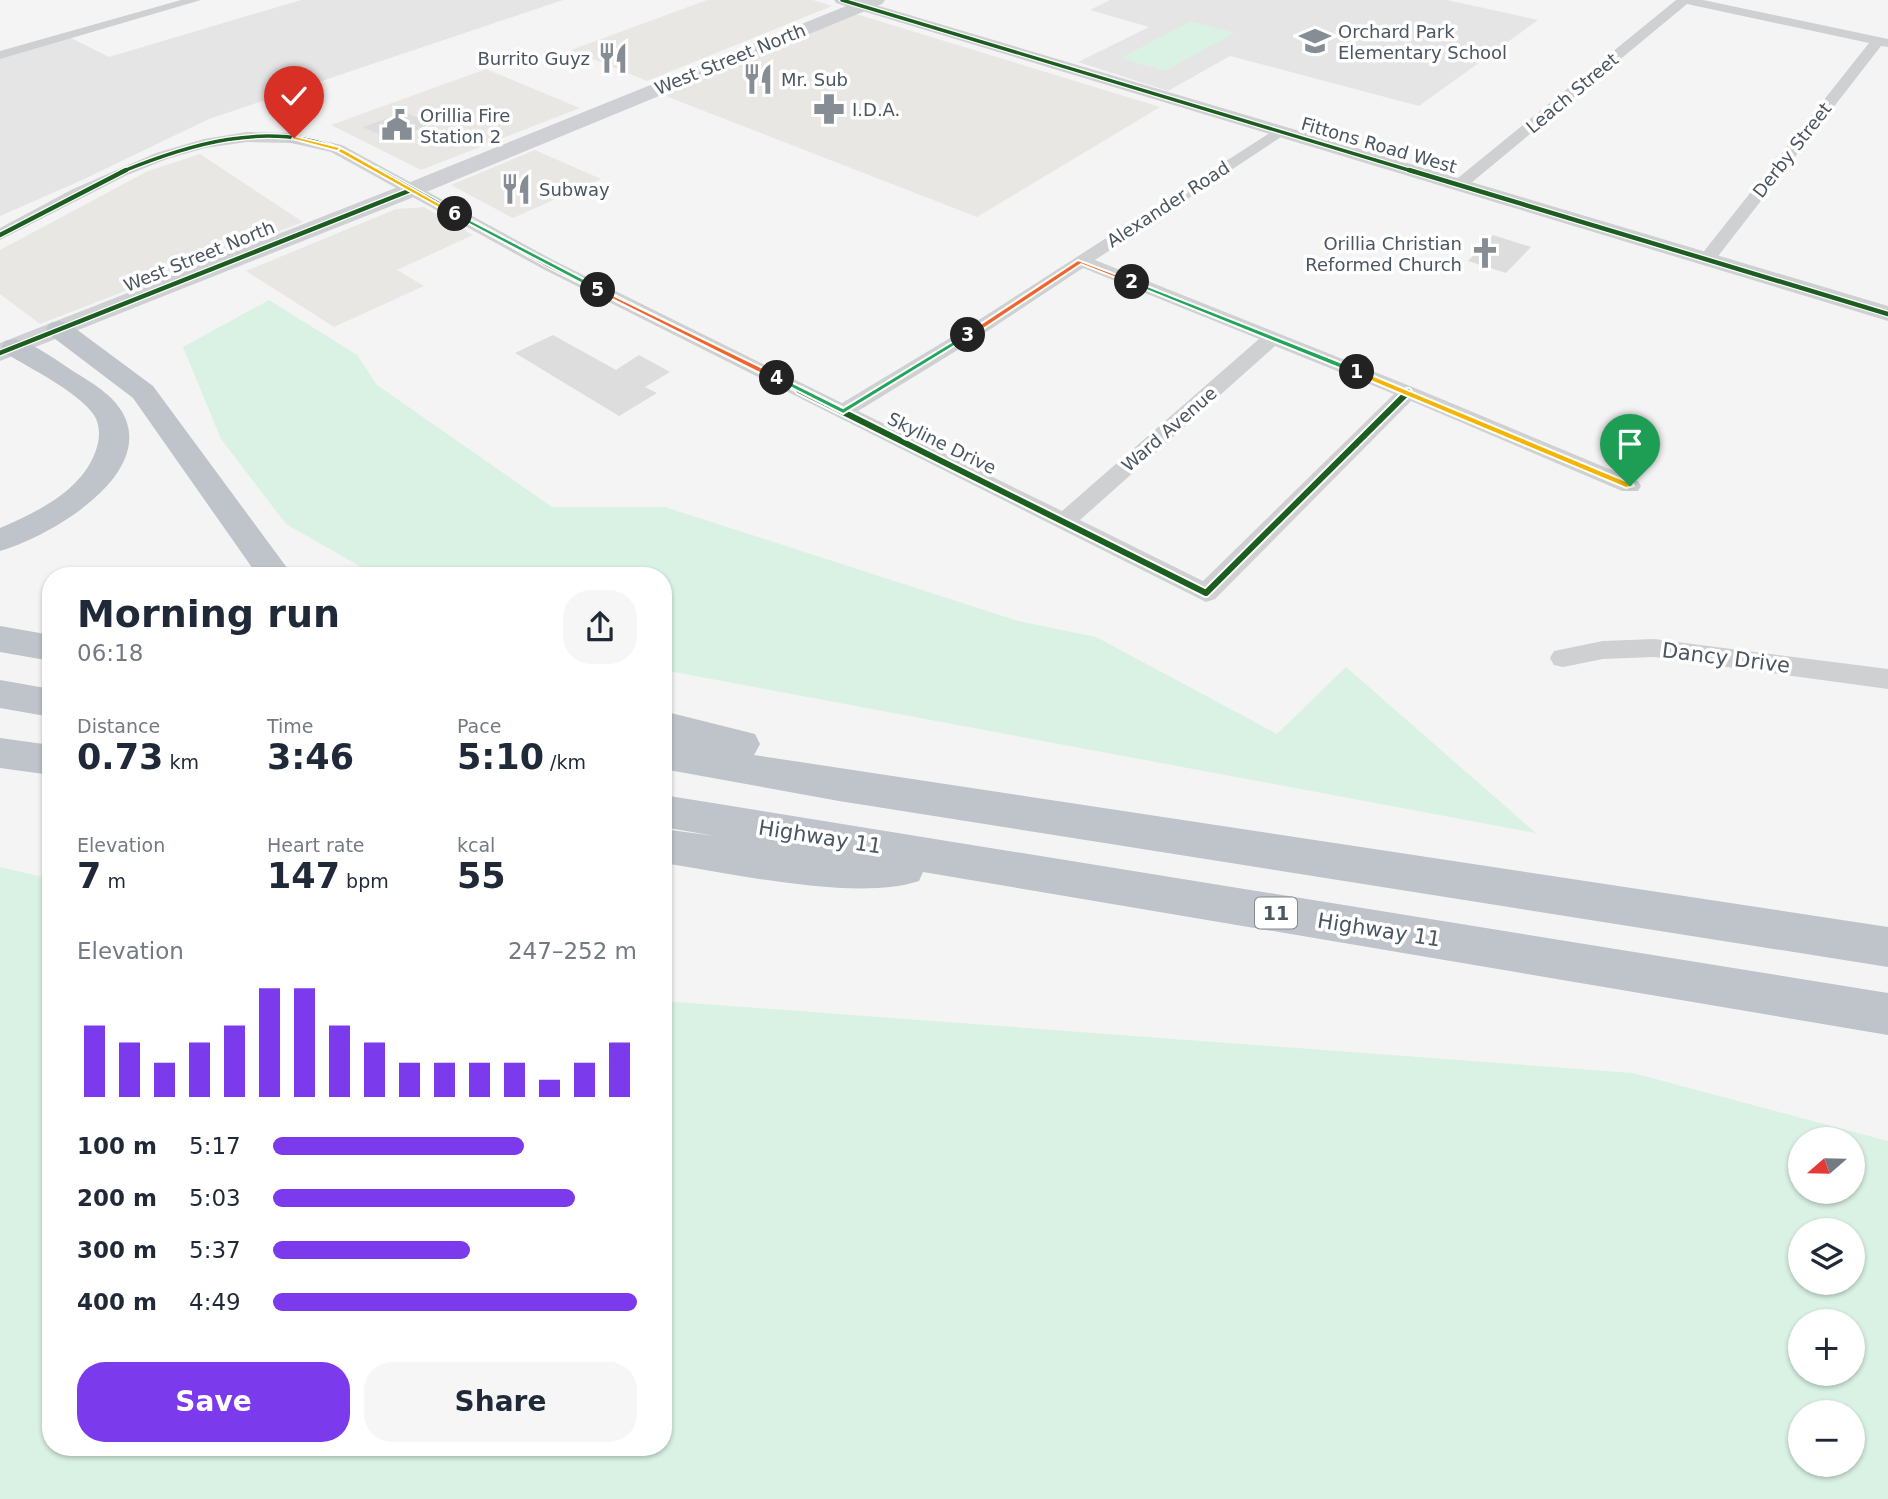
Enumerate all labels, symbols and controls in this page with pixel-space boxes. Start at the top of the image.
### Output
street label: West Street North [652,19,808,99]
place label: Orchard Park Elementary School [1338,21,1507,63]
school or university icon: Orchard Park Elementary School [1298,24,1332,58]
restaurant icon: Burrito Guyz [596,41,630,75]
place label: Burrito Guyz [478,48,590,69]
street label: Leach Street [1522,48,1622,138]
restaurant icon: Mr. Sub [741,62,775,96]
pin [264,66,324,138]
place label: Mr. Sub [781,69,848,90]
icon: check [275,77,313,115]
pharmacy icon: I.D.A. [812,92,846,126]
street label: Derby Street [1748,98,1836,202]
place label: I.D.A. [852,99,900,120]
place label: Orillia Fire Station 2 [420,105,510,147]
public building icon: Orillia Fire Station 2 [380,108,414,142]
street label: Fittons Road West [1299,113,1459,177]
street label: Alexander Road [1103,157,1233,251]
restaurant icon: Subway [499,172,533,206]
place label: Subway [539,179,610,200]
pin: 6 [438,196,472,232]
text: 6 [448,202,461,224]
street label: West Street North [121,216,277,296]
place label: Orillia Christian Reformed Church [1305,233,1462,275]
church icon: Orillia Christian Reformed Church [1468,236,1502,270]
pin: 2 [1114,264,1150,300]
text: 2 [1125,270,1138,292]
pin: 5 [580,272,616,308]
text: 5 [591,278,604,300]
pin: 3 [950,318,986,352]
text: 3 [961,323,974,345]
pin: 1 [1340,354,1374,390]
pin: 4 [760,360,794,396]
text: 1 [1350,360,1363,382]
text: 4 [770,366,783,388]
street label: Ward Avenue [1117,382,1221,476]
street label: Skyline Drive [884,408,1000,478]
pin [1600,414,1660,486]
icon: arrive [1611,425,1649,463]
button: share [563,590,637,664]
text: Morning run [77,592,340,636]
street label: Dancy Drive [1661,638,1791,678]
text: 06:18 [77,640,143,666]
text: Distance [77,715,160,737]
text: Time [267,715,314,737]
text: Pace [457,715,501,737]
text: 0.73 [77,737,163,777]
text: 3:46 [267,737,354,777]
text: 5:10 [457,737,544,777]
text: km [163,751,199,773]
text: /km [544,751,586,773]
street label: Highway 11 [757,815,883,859]
text: Elevation [77,834,165,856]
text: Heart rate [267,834,365,856]
text: kcal [457,834,495,856]
text: 7 [77,856,101,896]
text: 147 [267,856,340,896]
text: 55 [457,856,506,896]
text: m [101,870,126,892]
text: bpm [340,870,389,892]
road number: 11 [1255,897,1297,928]
street label: Highway 11 [1316,908,1442,952]
text: Elevation [77,938,184,964]
text: 247–252 m [508,938,637,964]
north arrow [1788,1127,1866,1204]
map controls [1788,1127,1865,1477]
text: 100 m [77,1133,157,1159]
text: 5:17 [189,1133,241,1159]
text: 200 m [77,1185,157,1211]
text: 5:03 [189,1185,241,1211]
button: layers [1788,1218,1865,1295]
text: 300 m [77,1237,157,1263]
text: 5:37 [189,1237,241,1263]
text: 400 m [77,1289,157,1315]
text: 4:49 [189,1289,241,1315]
button: + [1788,1309,1865,1386]
button: Save [77,1362,350,1442]
button: Share [364,1362,637,1442]
button: − [1788,1400,1865,1477]

